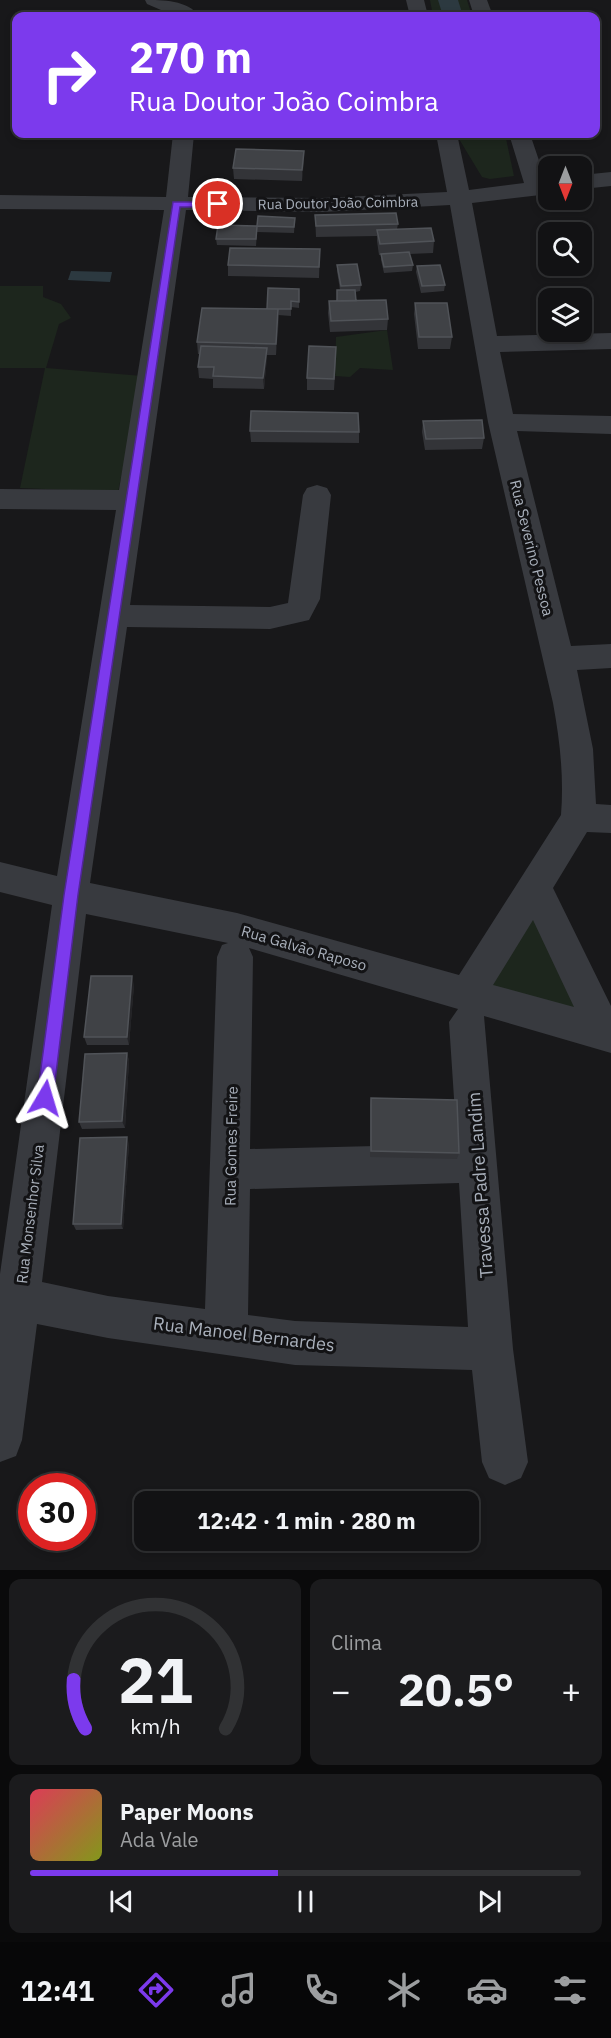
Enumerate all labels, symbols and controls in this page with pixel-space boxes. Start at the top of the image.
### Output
text: 270 m [129,30,252,85]
icon: right [30,36,108,114]
text: Rua Doutor João Coimbra [129,83,439,118]
north arrow [538,156,592,210]
map controls [538,156,592,342]
pin [192,178,243,229]
icon: arrive [201,187,234,220]
street label: Rua Doutor João Coimbra [258,193,419,213]
button: search [538,222,592,276]
button: layers [538,288,592,342]
street label: Rua Severino Pessoa [506,478,558,618]
street label: Rua Galvão Raposo [239,921,369,975]
position arrow [13,1066,77,1130]
street label: Rua Gomes Freire [220,1086,242,1206]
street label: Travessa Padre Landim [462,1091,498,1279]
street label: Rua Monsenhor Silva [12,1143,48,1285]
street label: Rua Manoel Bernardes [152,1311,336,1357]
speed limit sign: 30 [18,1473,96,1551]
text: 12:42 · 1 min · 280 m [197,1506,416,1535]
text: Clima [331,1629,382,1656]
text: 21 [118,1639,192,1720]
text: 20.5° [398,1660,514,1718]
text: − [331,1669,351,1712]
text: + [561,1669,581,1712]
text: km/h [130,1712,180,1740]
text: Paper Moons [120,1797,253,1826]
text: Ada Vale [120,1826,199,1853]
icon: previous [105,1885,138,1918]
icon: pause [289,1885,322,1918]
icon: next [473,1885,506,1918]
icon: directions [135,1969,177,2011]
icon: music [218,1969,260,2011]
icon: phone [300,1969,342,2011]
icon: climate [383,1969,425,2011]
icon: car [466,1969,508,2011]
icon: filters [549,1969,591,2011]
text: 12:41 [20,1973,94,2008]

